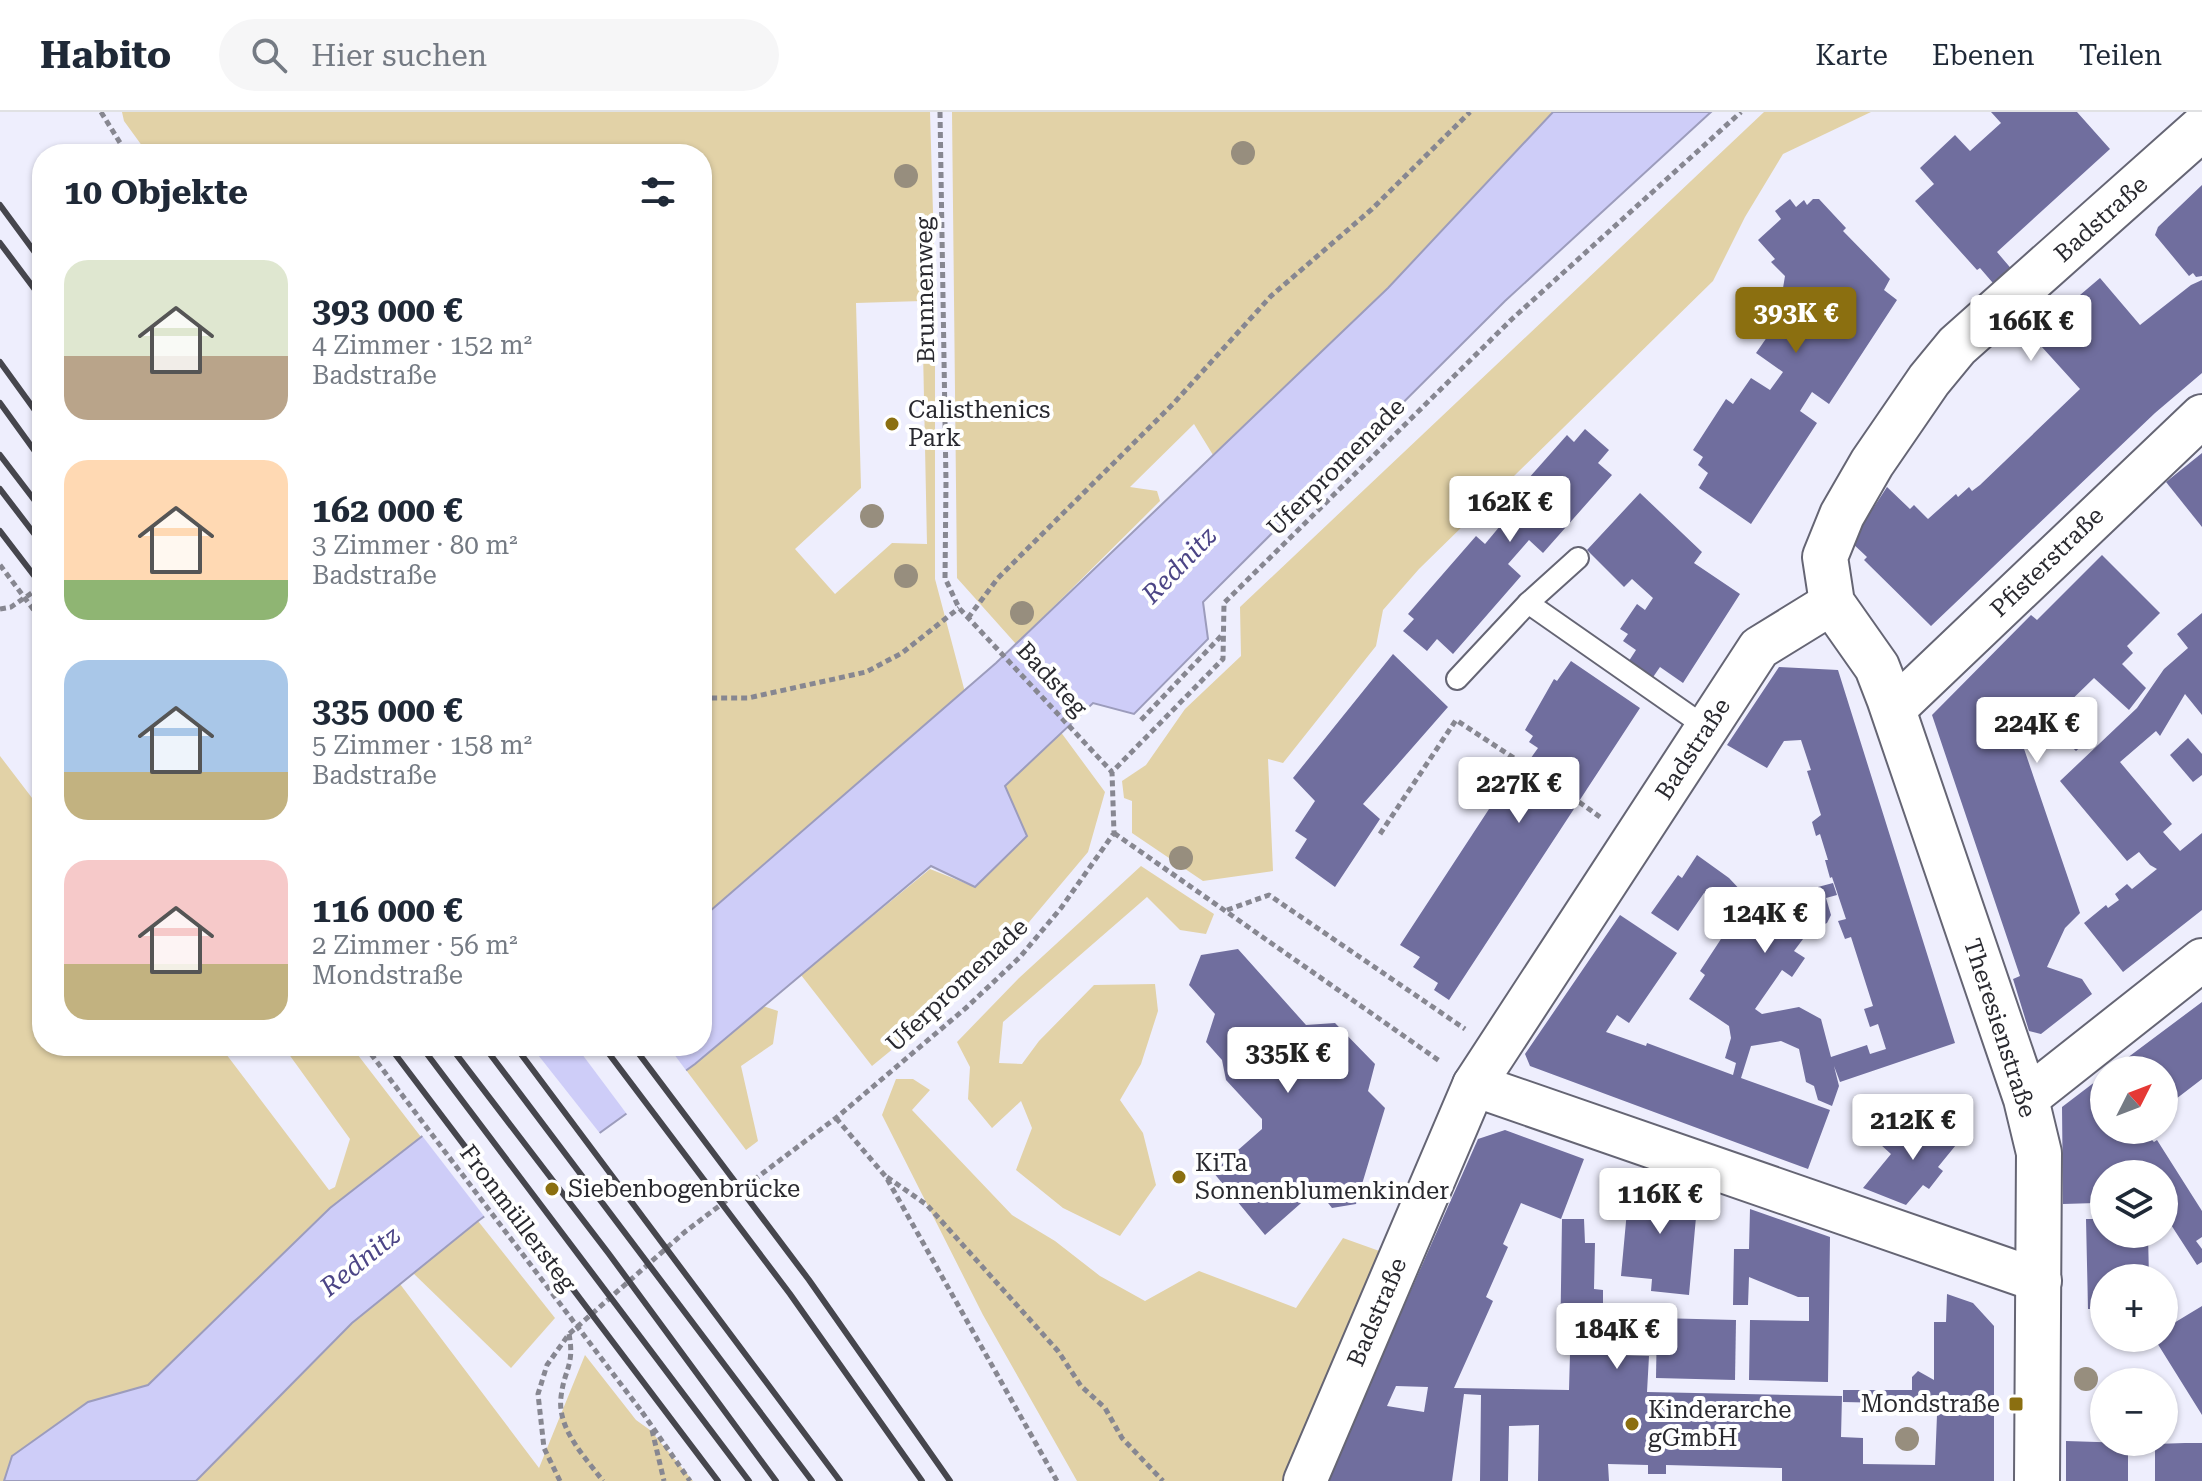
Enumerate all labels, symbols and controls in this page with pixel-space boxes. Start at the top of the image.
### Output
search box [219,19,779,91]
text: Habito [40,33,171,77]
icon: search [247,33,291,77]
text: Hier suchen [311,38,487,73]
text: Karte [1815,39,1888,72]
text: Ebenen [1932,39,2035,72]
text: Teilen [2079,39,2162,72]
icon: filters [636,170,680,214]
street label: Badstraße [2049,170,2153,268]
text: 10 Objekte [64,172,248,212]
street label: Brunnenweg [910,216,940,363]
pin: 393K € [1731,287,1861,355]
text: 393 000 € [312,290,462,330]
icon: home [128,292,224,388]
pin: 166K € [1966,295,2096,363]
text: 393K € [1753,298,1839,328]
text: 166K € [1988,306,2074,336]
text: 4 Zimmer · 152 m² [312,330,532,360]
text: Badstraße [312,360,437,390]
street label: Uferpromenade [1261,392,1411,542]
place label: Calisthenics Park [908,396,1051,452]
marker: Calisthenics Park [883,415,901,433]
pin: 162K € [1445,476,1575,544]
text: 162K € [1467,487,1553,517]
text: 162 000 € [312,490,462,530]
icon: home [128,492,224,588]
street label: Pfisterstraße [1985,501,2109,623]
water label: Rednitz [1135,521,1222,610]
text: 3 Zimmer · 80 m² [312,530,518,560]
text: Badstraße [312,560,437,590]
street label: Badsteg [1011,636,1093,722]
text: 335 000 € [312,690,462,730]
icon: home [128,692,224,788]
street label: Badstraße [1650,693,1736,805]
pin: 224K € [1972,697,2102,765]
text: 224K € [1994,708,2080,738]
text: 5 Zimmer · 158 m² [312,730,532,760]
pin: 227K € [1454,757,1584,825]
text: Badstraße [312,760,437,790]
text: 227K € [1476,768,1562,798]
pin: 124K € [1700,887,1830,955]
text: 116 000 € [312,890,462,930]
icon: home [128,892,224,988]
text: 124K € [1722,898,1808,928]
street label: Uferpromenade [881,912,1033,1058]
text: 2 Zimmer · 56 m² [312,930,518,960]
street label: Theresienstraße [1958,935,2042,1121]
text: Mondstraße [312,960,463,990]
pin: 335K € [1223,1027,1353,1095]
text: 335K € [1245,1038,1331,1068]
north arrow [2090,1056,2178,1144]
map controls [2090,1056,2178,1456]
pin: 212K € [1848,1094,1978,1162]
text: 212K € [1870,1105,1956,1135]
street label: Fronmüllersteg [454,1140,582,1297]
place label: KiTa Sonnenblumenkinder [1195,1149,1449,1205]
button: layers [2090,1160,2178,1248]
marker: KiTa Sonnenblumenkinder [1170,1168,1188,1186]
pin: 116K € [1595,1168,1725,1236]
place label: Siebenbogenbrücke [568,1175,800,1203]
text: 116K € [1617,1179,1703,1209]
marker: Siebenbogenbrücke [543,1180,561,1198]
water label: Rednitz [313,1220,406,1303]
street label: Badstraße [1342,1253,1412,1371]
button: + [2090,1264,2178,1352]
pin: 184K € [1552,1303,1682,1371]
text: 184K € [1574,1314,1660,1344]
button: − [2090,1368,2178,1456]
place label: Mondstraße [1861,1390,2000,1418]
marker: Mondstraße [2007,1395,2025,1413]
place label: Kinderarche gGmbH [1648,1396,1792,1452]
marker: Kinderarche gGmbH [1623,1415,1641,1433]

